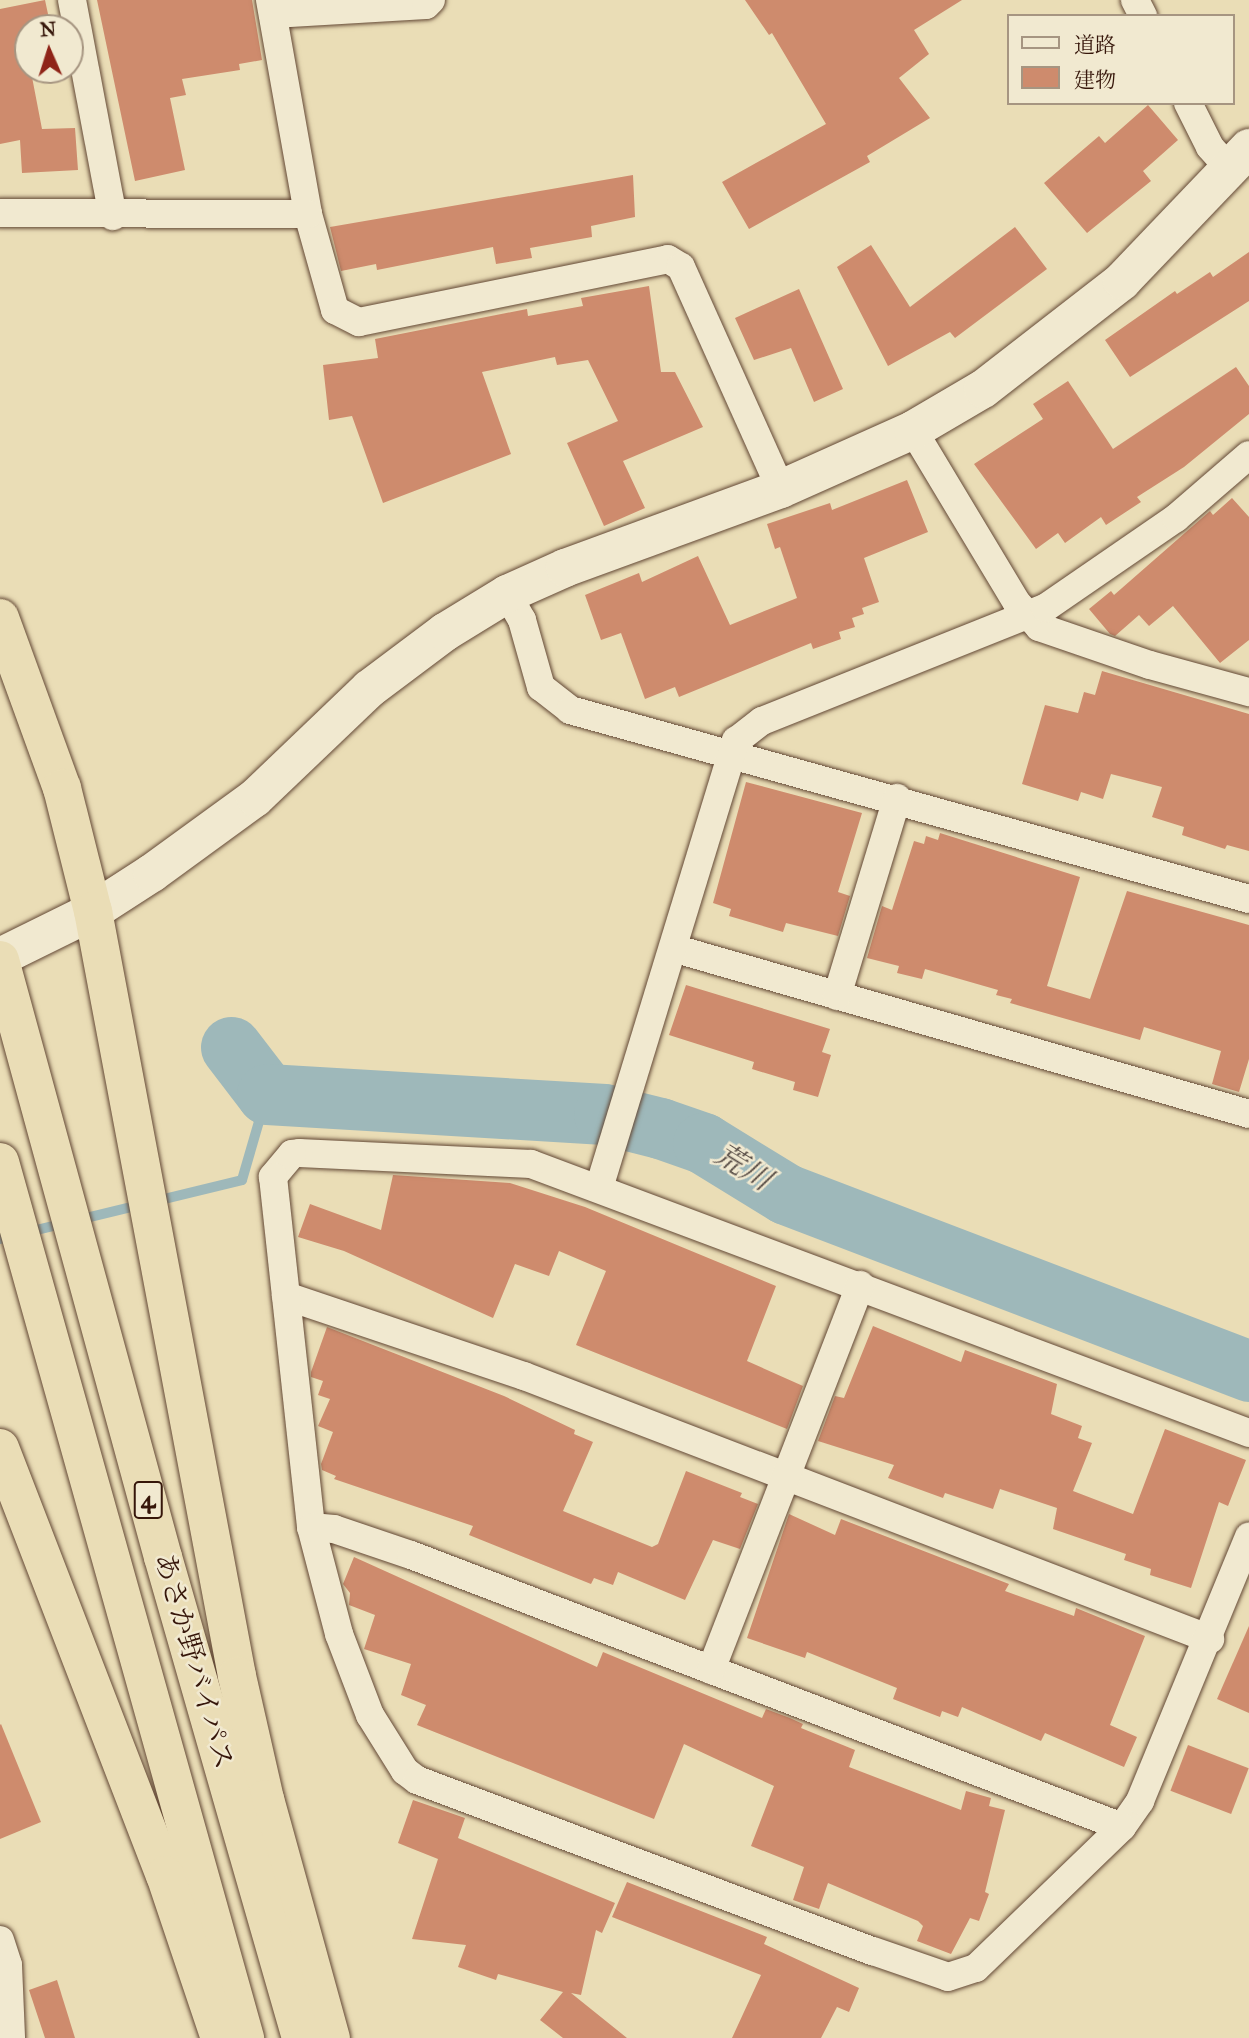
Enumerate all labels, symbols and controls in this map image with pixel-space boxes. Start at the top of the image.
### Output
north arrow [14,14,84,84]
legend [1007,14,1235,105]
text: N [39,18,57,41]
text: 道路 [1074,32,1116,58]
text: 建物 [1074,67,1116,93]
water label: 荒川 [708,1136,778,1198]
road number: 4 [132,1478,164,1522]
street label: あさか野バイパス [147,1549,241,1773]

